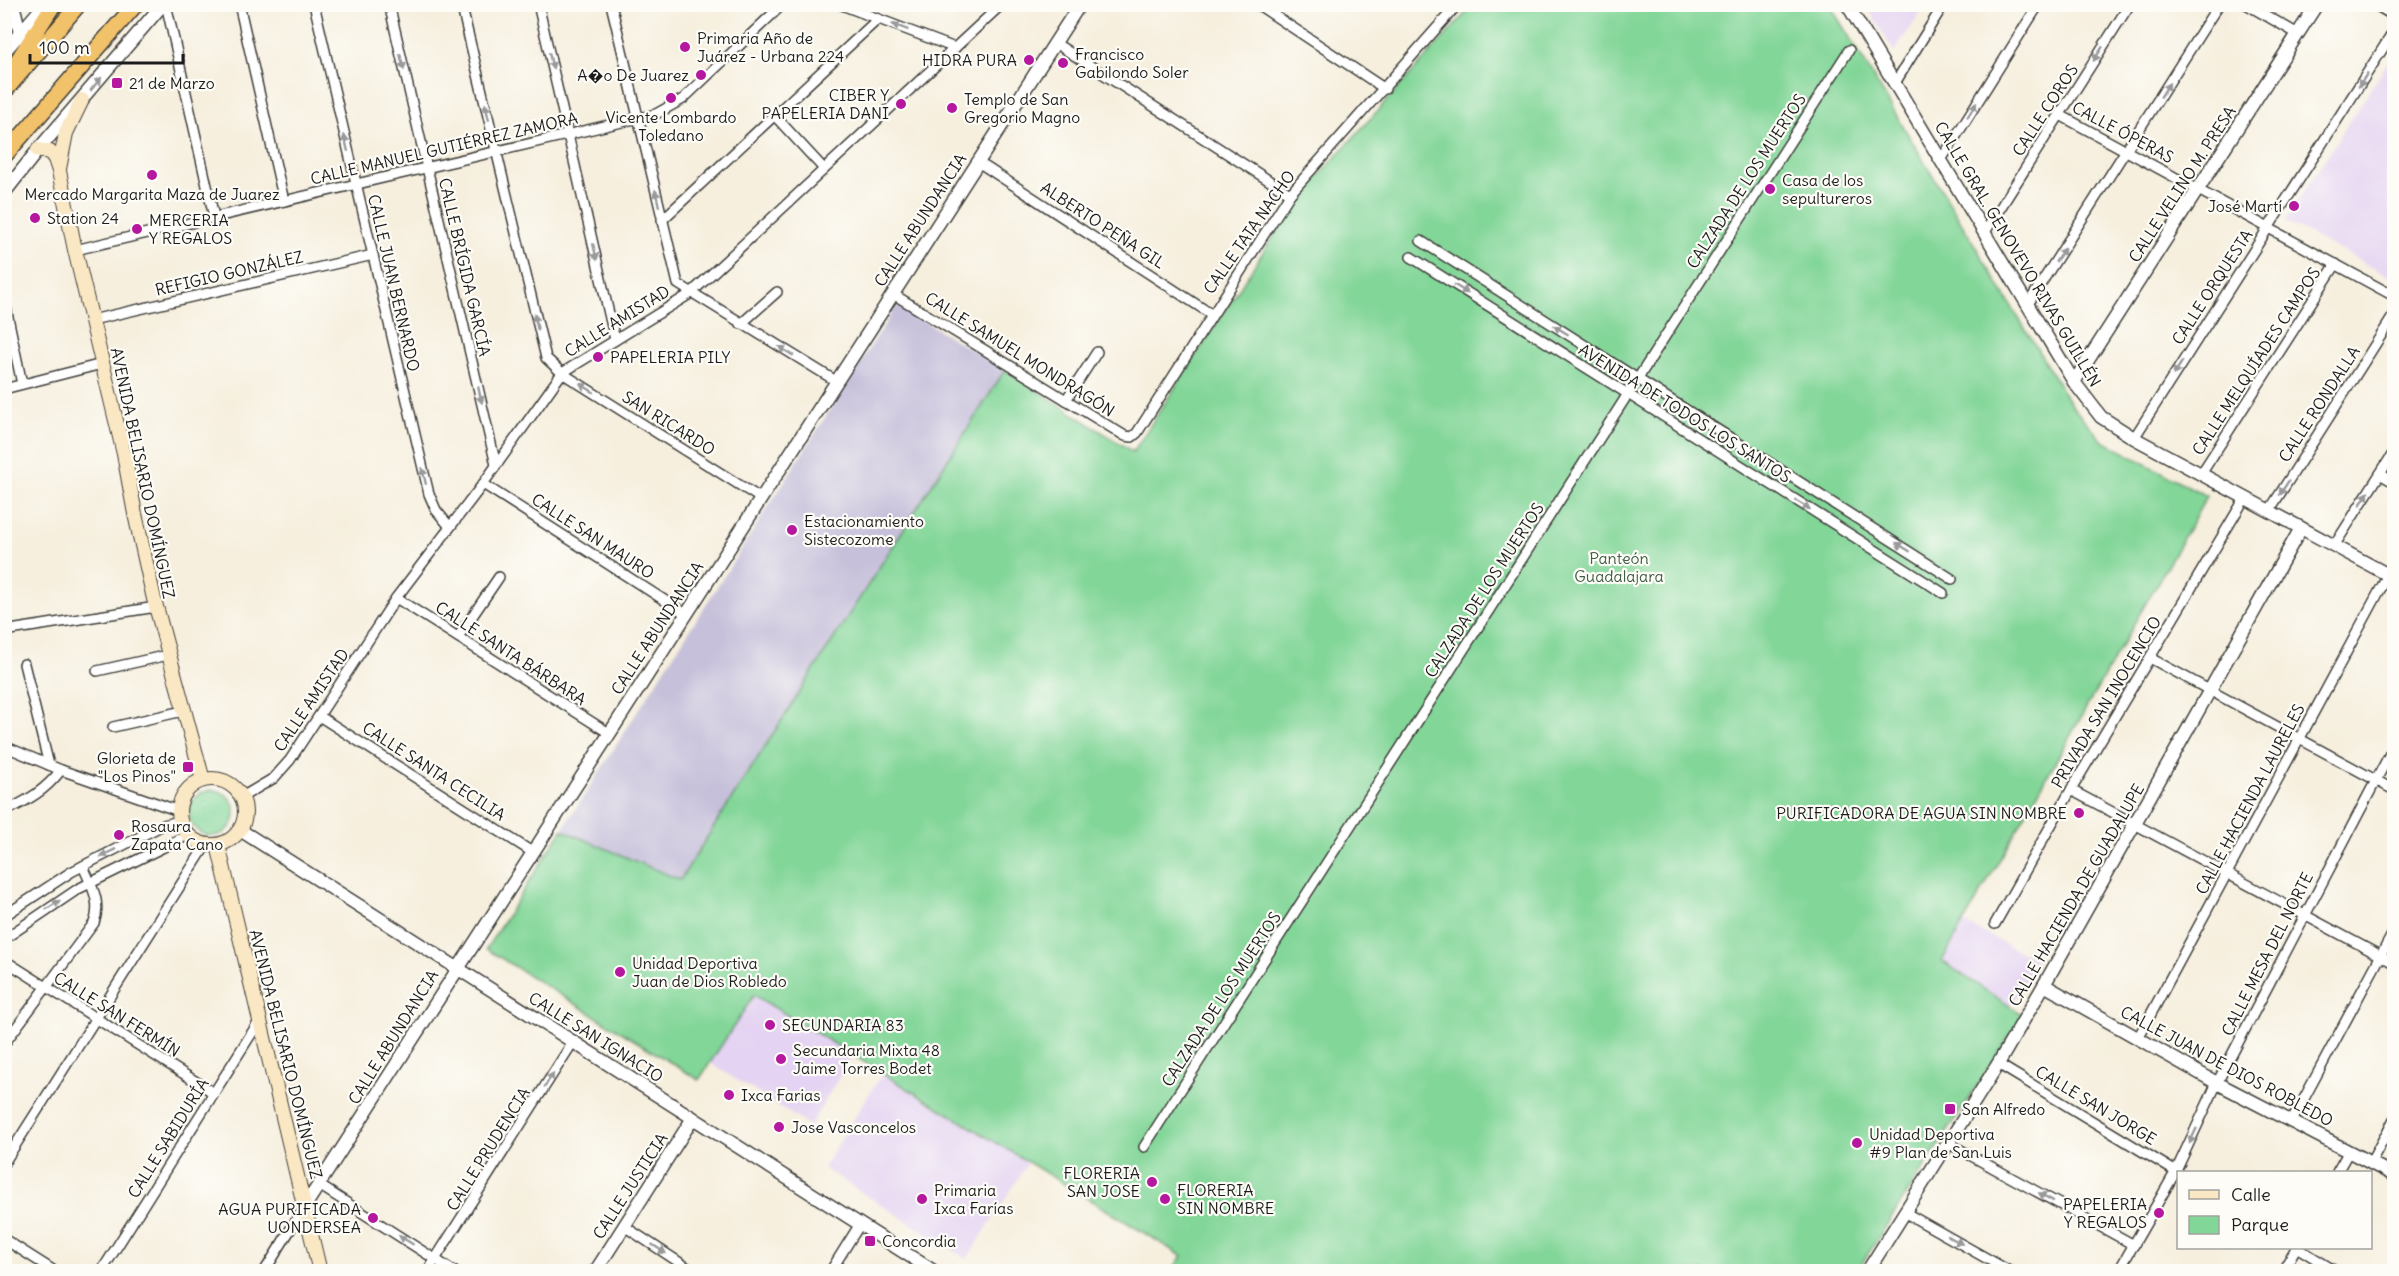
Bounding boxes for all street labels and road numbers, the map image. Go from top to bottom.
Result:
street label: CALLE COROS [2008,60,2082,160]
street label: CALZADA DE LOS MUERTOS [1682,90,1810,272]
street label: CALLE ÓPERAS [2069,97,2177,167]
street label: CALLE VELINO M. PRESA [2124,102,2240,266]
street label: CALLE MANUEL GUTIÉRREZ ZAMORA [308,107,580,189]
street label: CALLE GRAL. GENOVEVO RIVAS GUILLÉN [1931,118,2105,390]
street label: CALLE ABUNDANCIA [870,150,970,290]
street label: CALLE TATA NACHO [1199,166,1299,298]
street label: CALLE BRÍGIDA GARCÍA [435,176,495,358]
street label: ALBERTO PEÑA GIL [1037,177,1169,273]
street label: CALLE JUAN BERNARDO [364,192,424,374]
street label: CALLE ORQUESTA [2167,226,2257,348]
street label: REFIGIO GONZÁLEZ [153,246,305,300]
street label: CALLE MELQUÍADES CAMPOS [2188,263,2324,459]
street label: CALLE AMISTAD [561,281,673,361]
street label: CALLE SAMUEL MONDRAGÓN [922,287,1118,421]
street label: AVENIDA DE TODOS LOS SANTOS [1575,339,1795,487]
street label: CALLE RONDALLA [2274,342,2364,466]
street label: AVENIDA BELISARIO DOMÍNGUEZ [107,346,179,600]
street label: SAN RICARDO [619,387,719,459]
street label: CALLE SAN MAURO [528,489,658,583]
street label: CALZADA DE LOS MUERTOS [1420,499,1548,681]
street label: CALLE ABUNDANCIA [607,558,707,698]
street label: CALLE SANTA BÁRBARA [432,597,590,709]
street label: PRIVADA SAN INOCENCIO [2047,612,2165,792]
street label: CALLE AMISTAD [269,645,353,755]
street label: CALLE HACIENDA LAURELES [2191,700,2309,898]
street label: CALLE SANTA CECILIA [359,717,509,825]
street label: CALLE HACIENDA DE GUADALUPE [2004,780,2148,1010]
street label: CALLE MESA DEL NORTE [2217,869,2317,1039]
street label: CALZADA DE LOS MUERTOS [1157,908,1285,1090]
street label: AVENIDA BELISARIO DOMÍNGUEZ [245,927,327,1181]
street label: CALLE ABUNDANCIA [344,966,442,1108]
street label: CALLE SAN FERMÍN [50,967,184,1061]
street label: CALLE SAN IGNACIO [525,988,667,1086]
street label: CALLE JUAN DE DIOS ROBLEDO [2117,1001,2337,1131]
street label: CALLE SAN JORGE [2032,1061,2160,1149]
street label: CALLE SABIDURÍA [123,1074,213,1202]
street label: CALLE PRUDENCIA [442,1084,534,1214]
street label: CALLE JUSTICIA [588,1129,672,1243]

